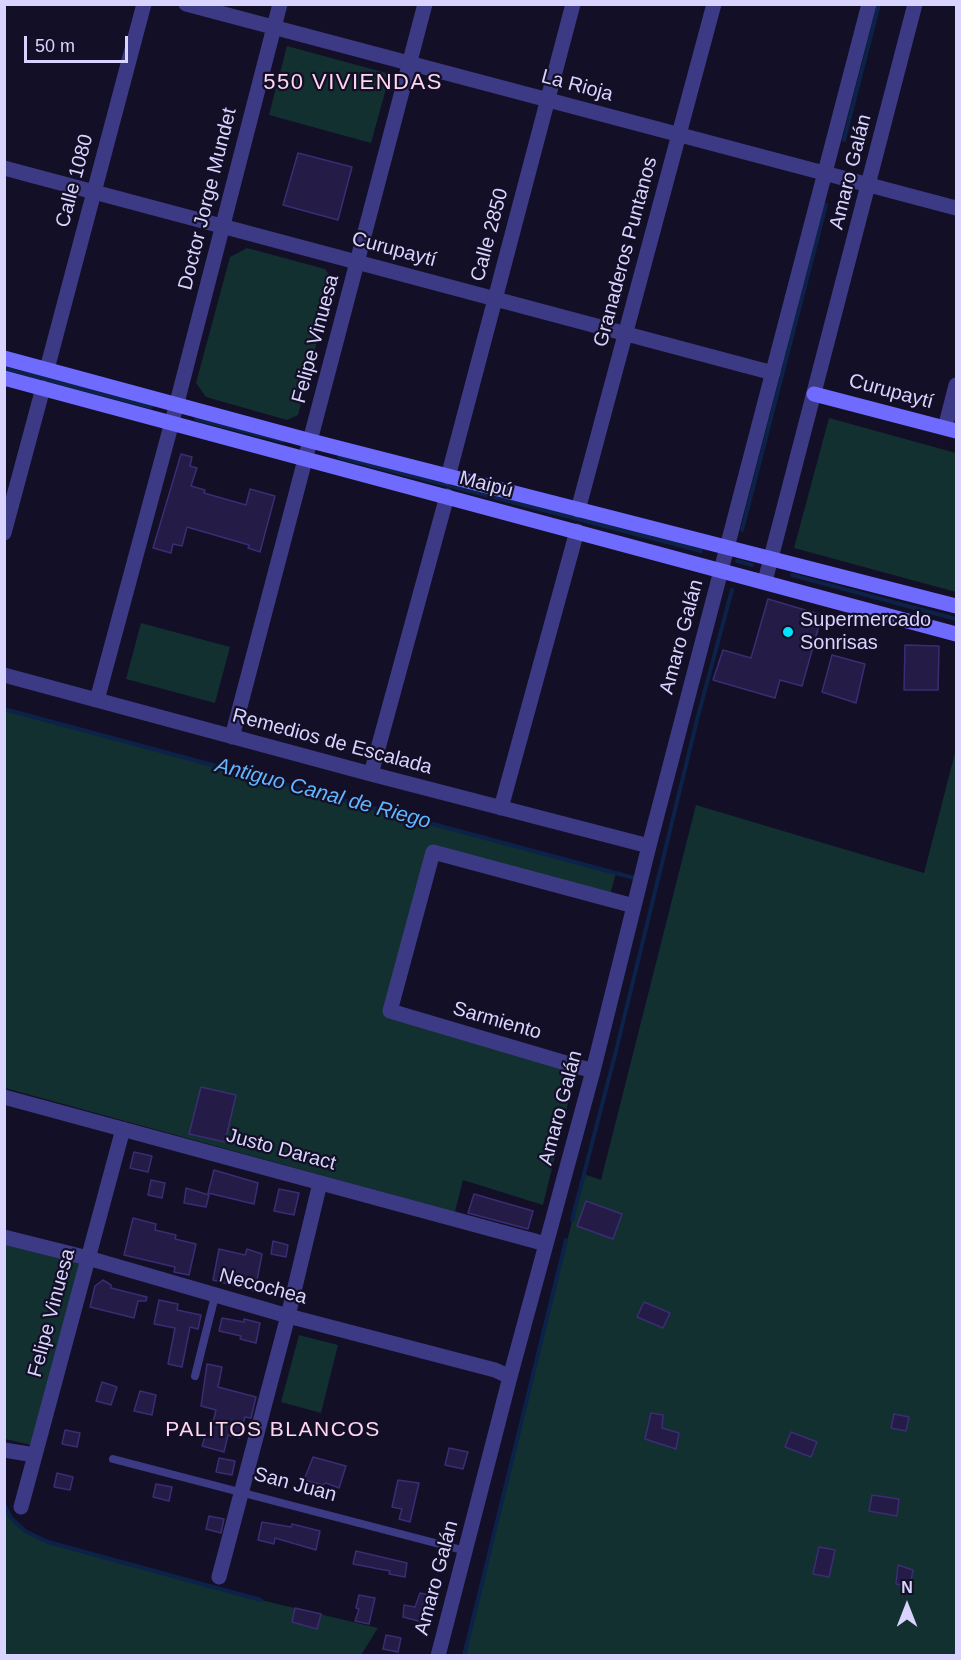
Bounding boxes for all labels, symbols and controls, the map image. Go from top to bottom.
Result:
scale bar [27,24,130,62]
text: 50 m [35,36,75,56]
street label: La Rioja [538,65,616,107]
district label: 550 VIVIENDAS [263,70,443,96]
street label: Doctor Jorge Mundet [174,105,242,293]
street label: Amaro Galán [825,112,877,232]
street label: Calle 1080 [51,132,99,230]
street label: Granaderos Puntanos [589,154,663,350]
street label: Calle 2850 [466,186,514,284]
street label: Curupaytí [349,227,439,273]
street label: Felipe Vinuesa [287,272,345,406]
street label: Curupaytí [846,369,936,415]
street label: Maipú [457,466,515,504]
street label: Amaro Galán [655,577,709,697]
place label: Supermercado Sonrisas [800,608,931,655]
marker: Supermercado Sonrisas [781,625,795,639]
street label: Remedios de Escalada [230,704,434,780]
water label: Antiguo Canal de Riego [213,753,433,835]
street label: Sarmiento [450,997,544,1045]
street label: Amaro Galán [534,1048,588,1168]
street label: Justo Daract [224,1124,338,1176]
street label: Felipe Vinuesa [23,1246,81,1380]
street label: Necochea [216,1264,310,1310]
district label: PALITOS BLANCOS [165,1417,381,1443]
street label: San Juan [251,1462,339,1508]
street label: Amaro Galán [410,1518,464,1638]
north arrow [877,1576,937,1636]
text: N [901,1579,913,1596]

